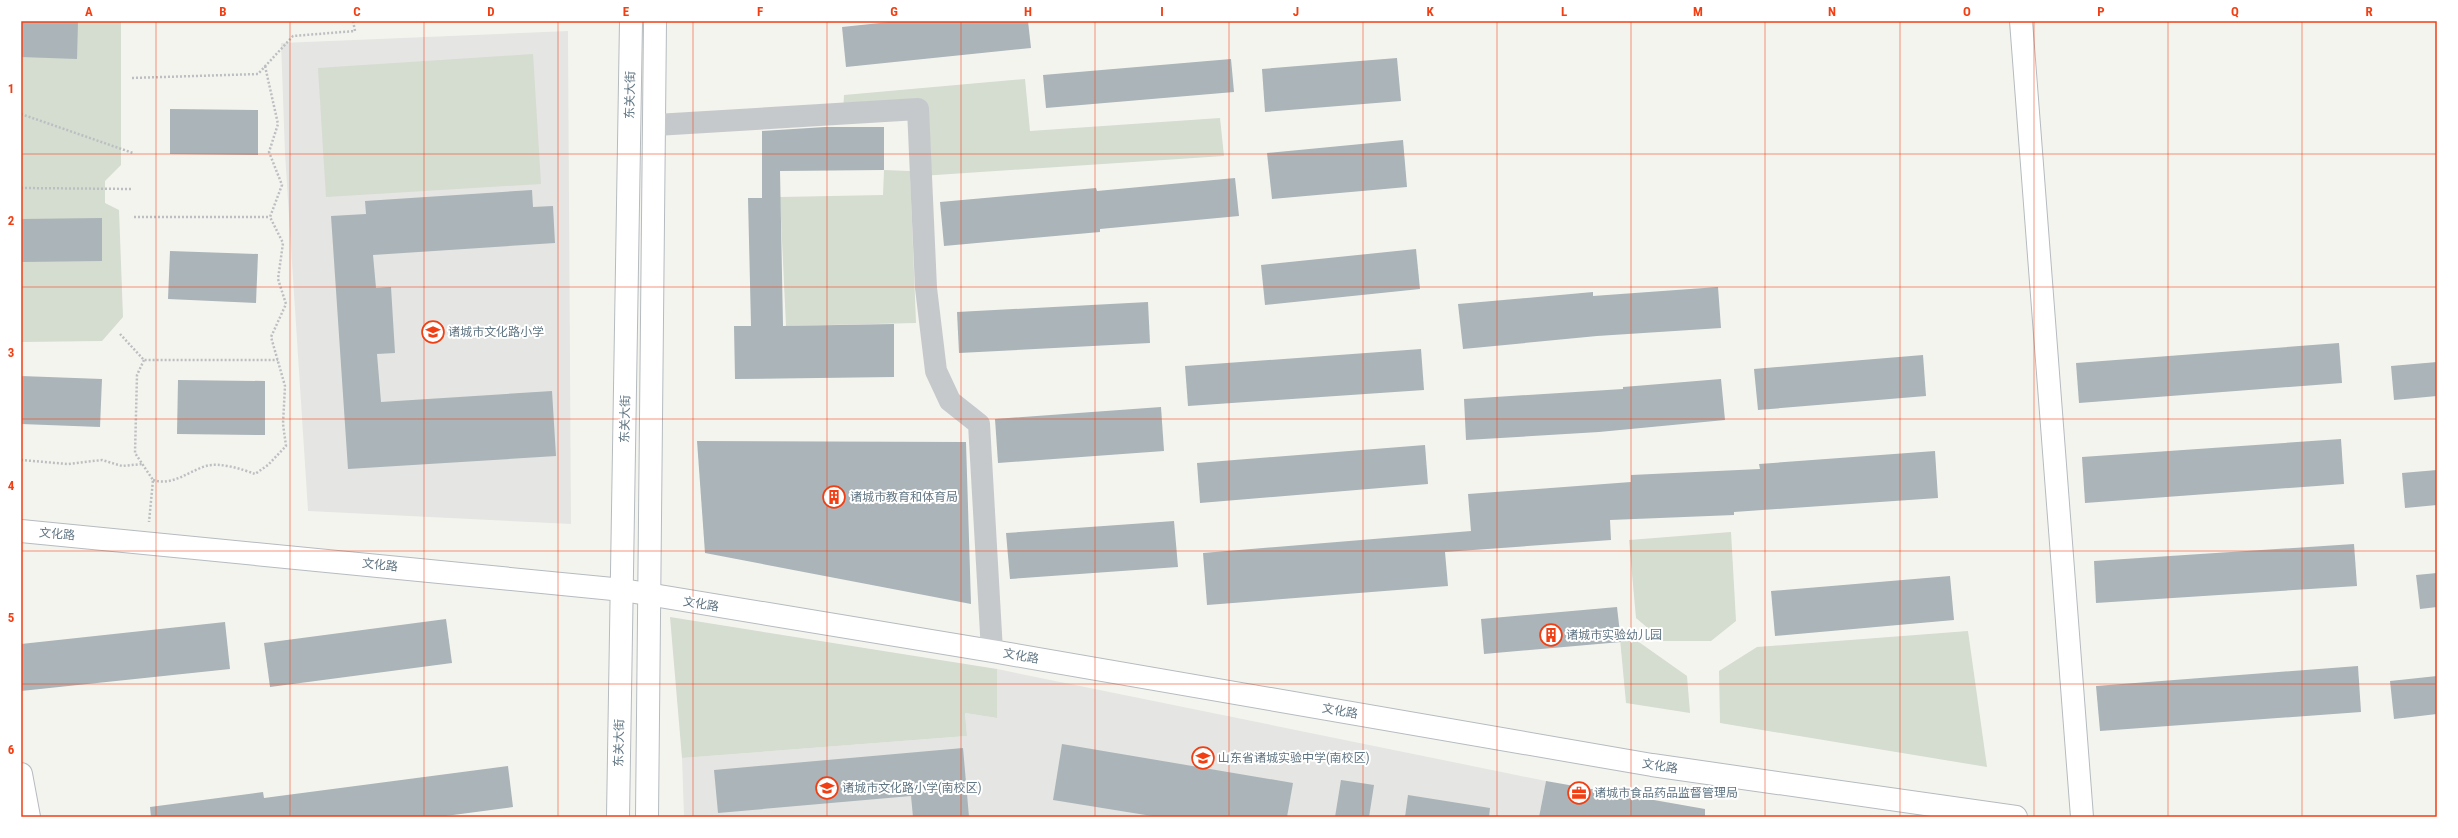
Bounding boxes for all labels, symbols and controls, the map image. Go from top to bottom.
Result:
text: A [85,4,93,19]
text: B [219,4,227,19]
text: C [353,4,361,19]
text: D [487,4,495,19]
text: E [623,4,630,19]
text: F [757,4,763,19]
text: G [890,4,898,19]
text: H [1024,4,1032,19]
text: I [1160,4,1164,19]
text: J [1293,4,1299,19]
text: K [1426,4,1434,19]
text: L [1561,4,1567,19]
text: M [1693,4,1703,19]
text: N [1828,4,1836,19]
text: O [1963,4,1971,19]
text: P [2097,4,2105,19]
text: Q [2231,4,2239,19]
text: R [2365,4,2373,19]
street label: 东关大街 [623,71,637,119]
text: 1 [8,81,14,96]
text: 2 [8,213,15,228]
school or university icon: 诸城市文化路小学 [420,319,446,345]
place label: 诸城市文化路小学 [448,325,544,339]
text: 3 [8,345,14,360]
street label: 东关大街 [618,395,632,443]
text: 4 [8,478,15,493]
building icon: 诸城市教育和体育局 [821,484,847,510]
place label: 诸城市教育和体育局 [850,490,958,504]
street label: 文化路 [38,525,76,543]
street label: 文化路 [361,556,399,574]
street label: 文化路 [682,594,720,614]
text: 5 [8,610,15,625]
building icon: 诸城市实验幼儿园 [1538,622,1564,648]
place label: 诸城市实验幼儿园 [1566,628,1662,642]
street label: 文化路 [1002,646,1040,666]
street label: 文化路 [1321,701,1359,721]
street label: 东关大街 [612,719,626,767]
text: 6 [8,742,15,757]
school or university icon: 山东省诸城实验中学(南校区) [1190,745,1216,771]
place label: 山东省诸城实验中学(南校区) [1218,751,1370,765]
street label: 文化路 [1641,756,1679,776]
school or university icon: 诸城市文化路小学(南校区) [814,775,840,801]
office icon: 诸城市食品药品监督管理局 [1566,780,1592,806]
place label: 诸城市文化路小学(南校区) [842,781,982,795]
place label: 诸城市食品药品监督管理局 [1594,786,1738,800]

